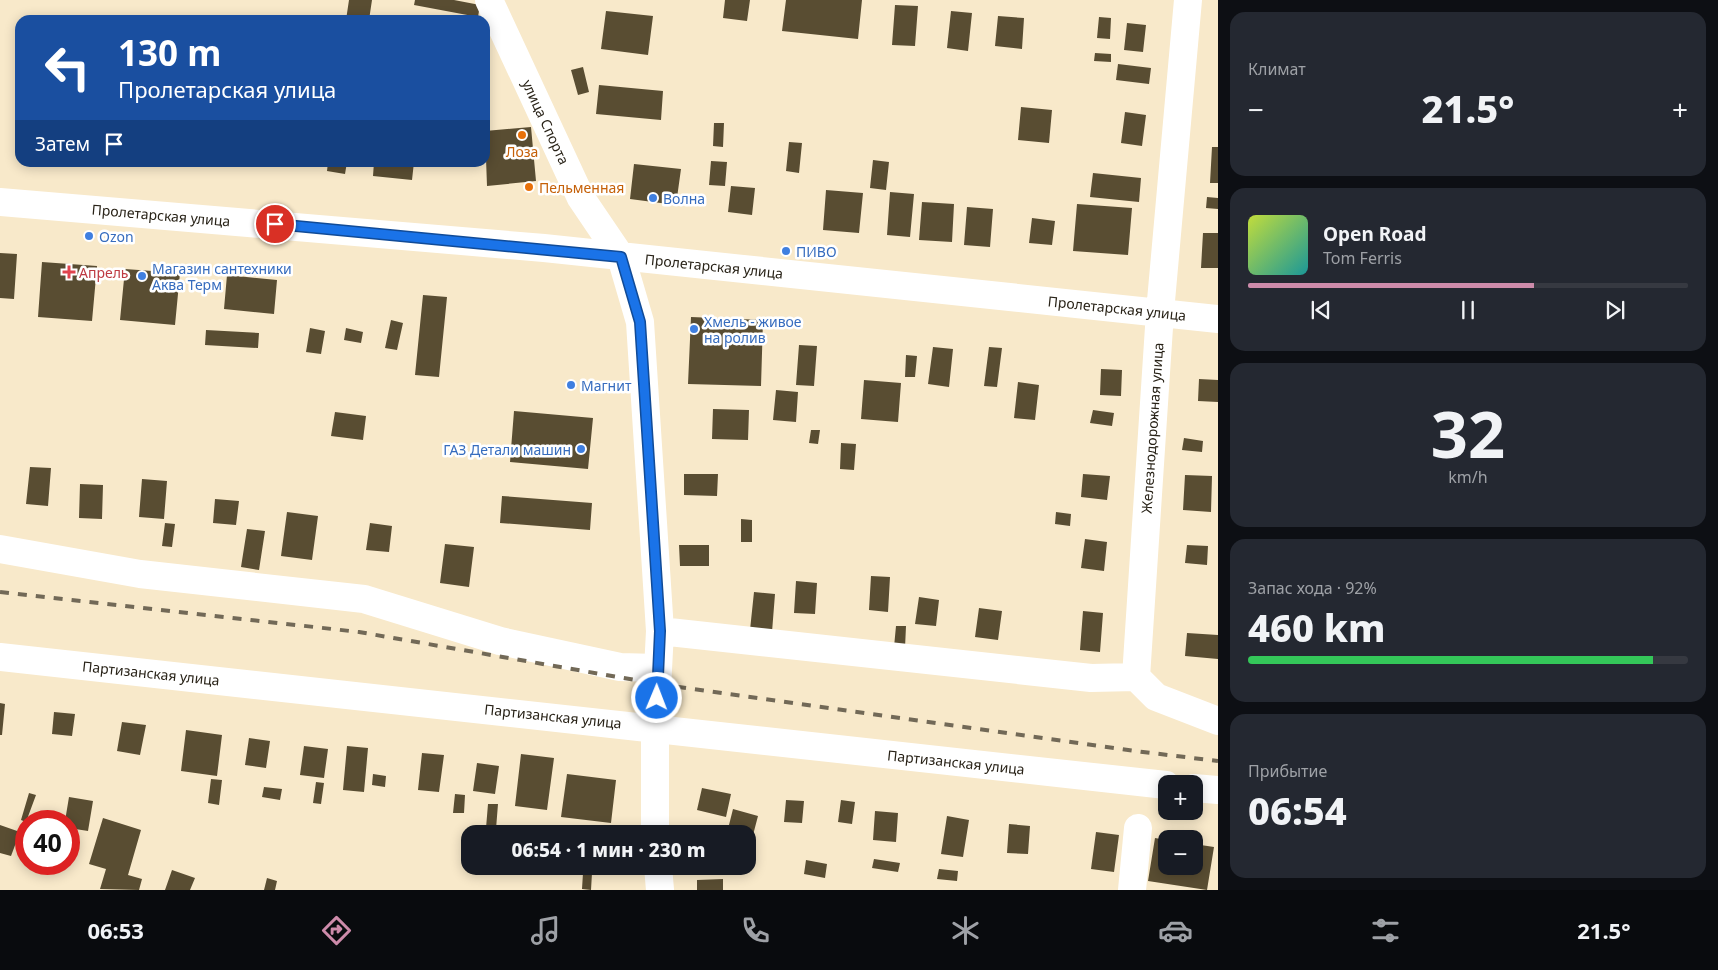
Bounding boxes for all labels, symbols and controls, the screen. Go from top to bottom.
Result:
text: 130 m [118,29,221,76]
icon: left [35,35,100,100]
text: Климат [1248,58,1306,80]
text: Пролетарская улица [118,74,336,104]
street label: улица Спорта [518,76,574,168]
text: 21.5° [1422,82,1514,134]
text: − [1248,90,1264,128]
text: + [1672,90,1688,128]
marker: Лоза [516,129,528,141]
icon: arrive [100,130,128,158]
text: Затем [35,131,90,157]
place label: Лоза [506,142,538,161]
place label: Пельменная [539,178,624,197]
marker: Пельменная [523,181,535,193]
place label: Волна [663,189,705,208]
marker: Волна [647,192,659,204]
street label: Пролетарская улица [91,199,231,231]
pin [254,203,296,245]
icon: arrive [261,210,289,238]
text: Open Road [1323,221,1426,247]
place label: Ozon [99,227,134,246]
marker: Ozon [83,230,95,242]
place label: ПИВО [796,242,837,261]
marker: ПИВО [780,245,792,257]
text: Tom Ferris [1323,247,1402,269]
street label: Пролетарская улица [644,249,784,283]
place label: Магазин сантехники Аква Терм [152,259,292,294]
place label: Апрель [79,263,129,282]
marker: Апрель [63,266,75,278]
marker: Магазин сантехники Аква Терм [136,270,148,282]
street label: Пролетарская улица [1047,291,1187,325]
icon: previous [1307,296,1335,324]
icon: pause [1454,296,1482,324]
icon: next [1601,296,1629,324]
place label: Хмель - живое на ролив [704,312,802,347]
marker: Хмель - живое на ролив [688,323,700,335]
street label: Железнодорожная улица [1137,342,1167,514]
place label: Магнит [581,376,632,395]
marker: Магнит [565,379,577,391]
text: 32 [1431,389,1505,477]
place label: ГАЗ Детали машин [443,440,571,459]
marker: ГАЗ Детали машин [575,443,587,455]
text: km/h [1448,466,1488,488]
text: Запас хода · 92% [1248,577,1377,599]
text: 460 km [1248,601,1386,653]
street label: Партизанская улица [81,656,221,690]
position arrow [630,671,682,723]
street label: Партизанская улица [483,699,623,733]
street label: Партизанская улица [886,745,1026,779]
text: Прибытие [1248,760,1327,782]
map controls [1158,775,1203,875]
button: + [1158,775,1203,820]
text: 06:54 [1248,784,1347,836]
speed limit sign: 40 [15,810,80,875]
button: − [1158,830,1203,875]
text: 06:54 · 1 мин · 230 m [512,837,705,863]
icon: directions [319,913,354,948]
icon: music [528,913,563,948]
icon: phone [738,913,773,948]
icon: climate [948,913,983,948]
icon: car [1158,913,1193,948]
icon: filters [1368,913,1403,948]
text: 06:53 [87,915,144,945]
text: 21.5° [1577,915,1631,945]

